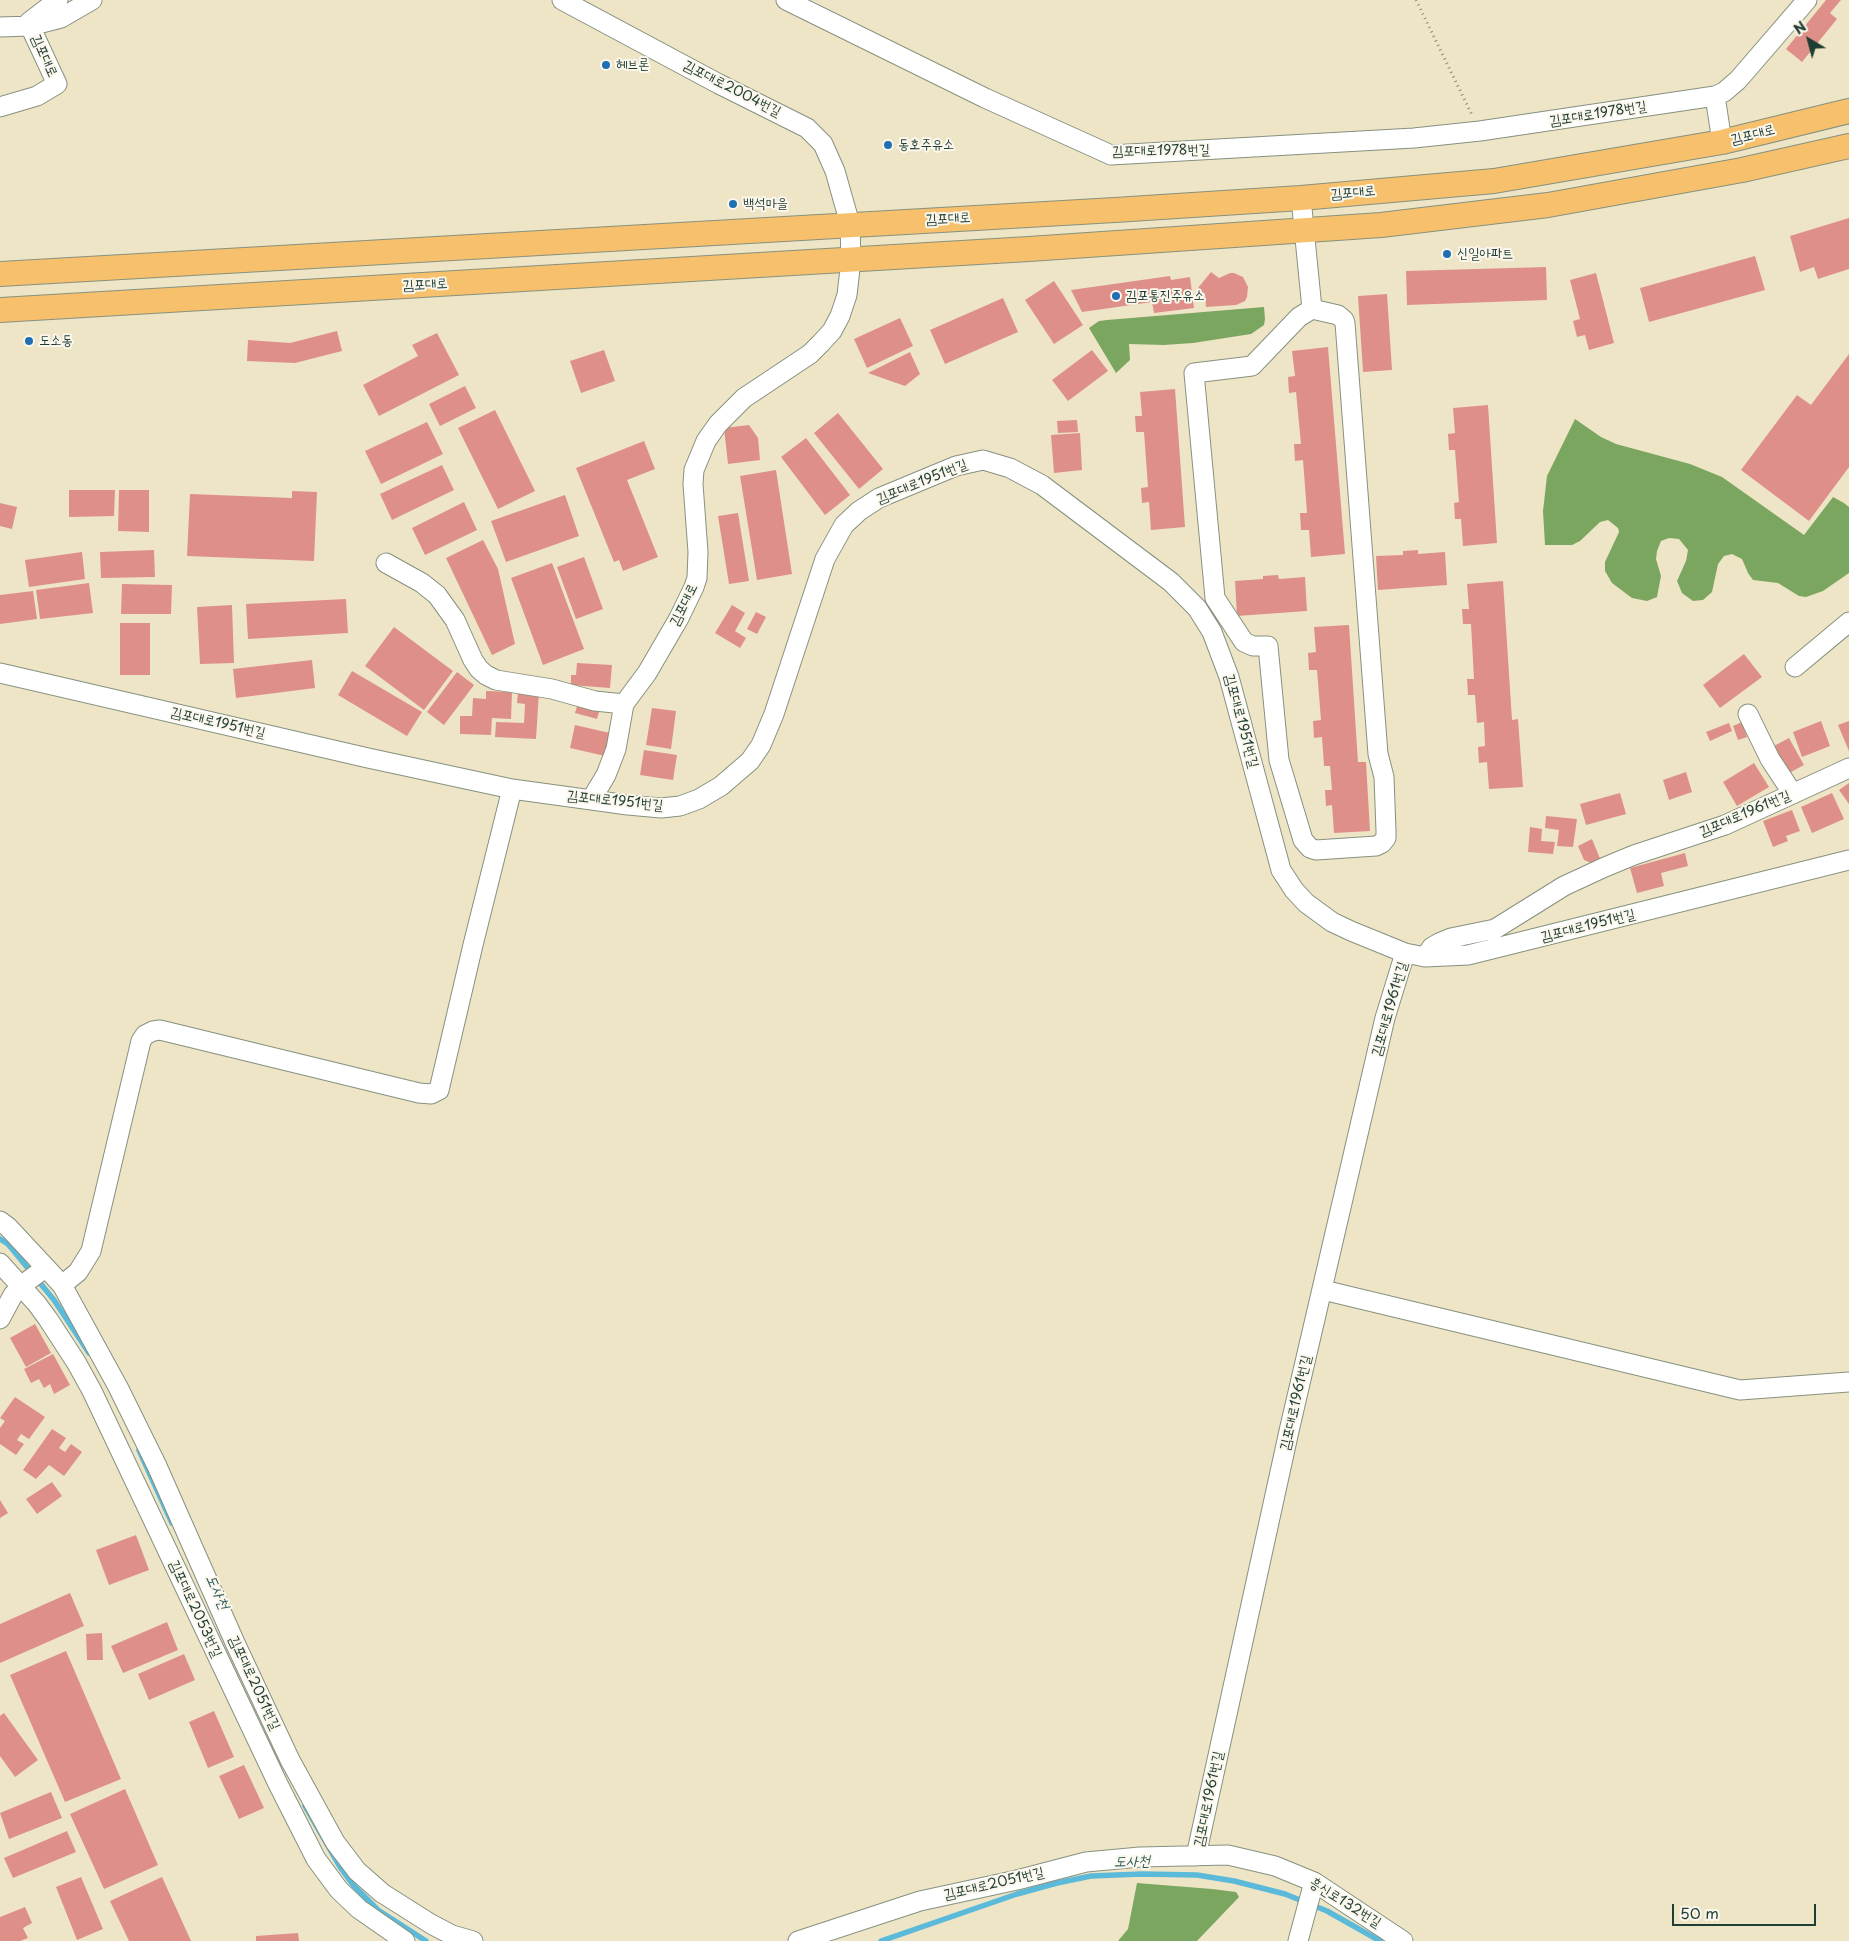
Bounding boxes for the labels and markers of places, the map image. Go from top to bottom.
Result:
place label: 헤브론 [616,57,650,73]
marker: 헤브론 [600,59,612,71]
place label: 동호주유소 [898,137,954,153]
marker: 동호주유소 [882,139,894,151]
place label: 백석마을 [743,196,788,212]
marker: 백석마을 [727,198,739,210]
place label: 신일아파트 [1457,246,1513,262]
marker: 신일아파트 [1441,248,1453,260]
place label: 김포통진주유소 [1126,288,1205,304]
marker: 김포통진주유소 [1110,290,1122,302]
place label: 도소동 [39,333,73,349]
marker: 도소동 [23,335,35,347]

